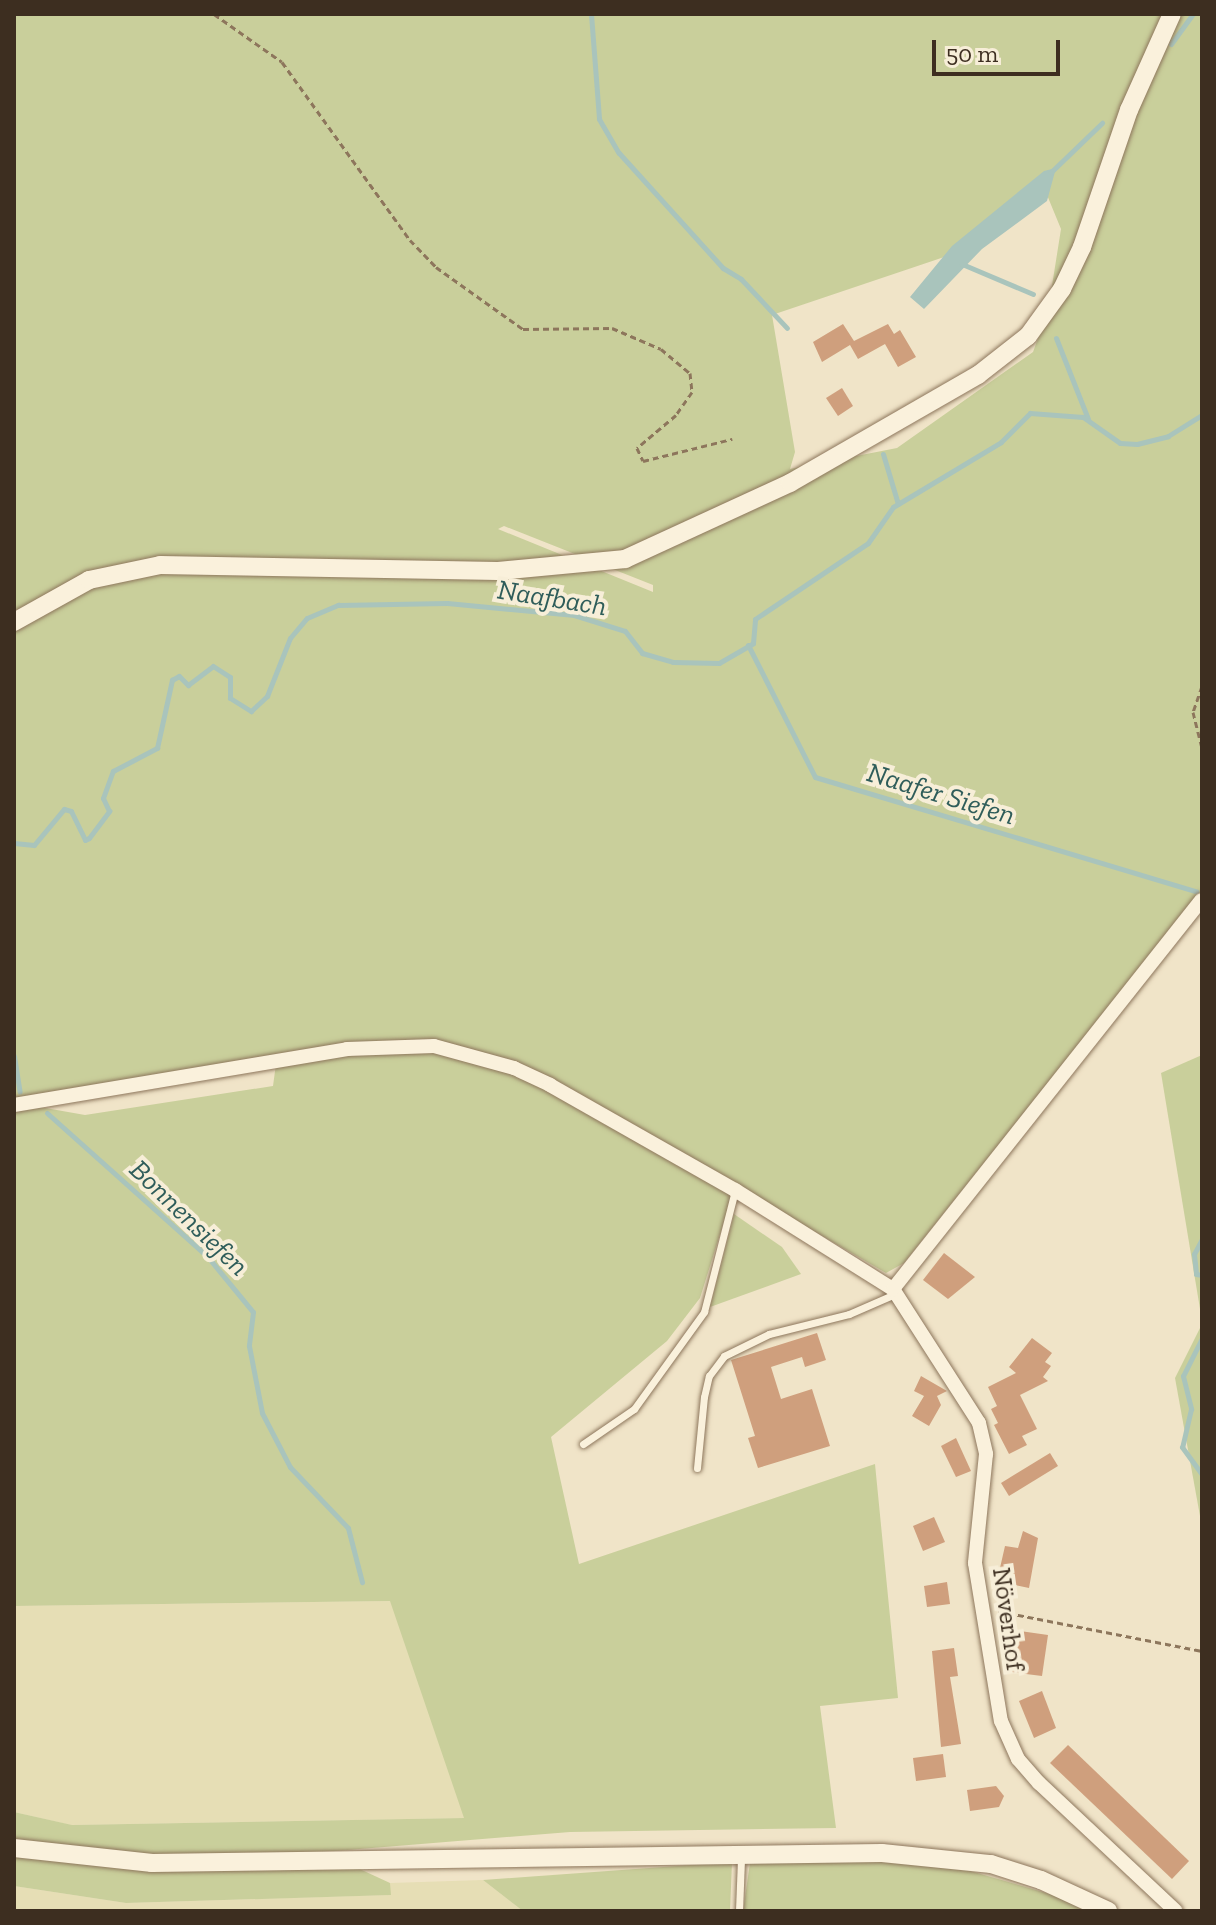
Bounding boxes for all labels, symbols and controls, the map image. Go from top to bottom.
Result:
scale bar [936,24,1064,74]
text: 50 m [946,39,998,68]
water label: Naafbach [495,573,609,623]
water label: Naafer Siefen [863,756,1019,832]
water label: Bonnensiefen [123,1153,255,1283]
street label: Növerhof [985,1566,1031,1672]

